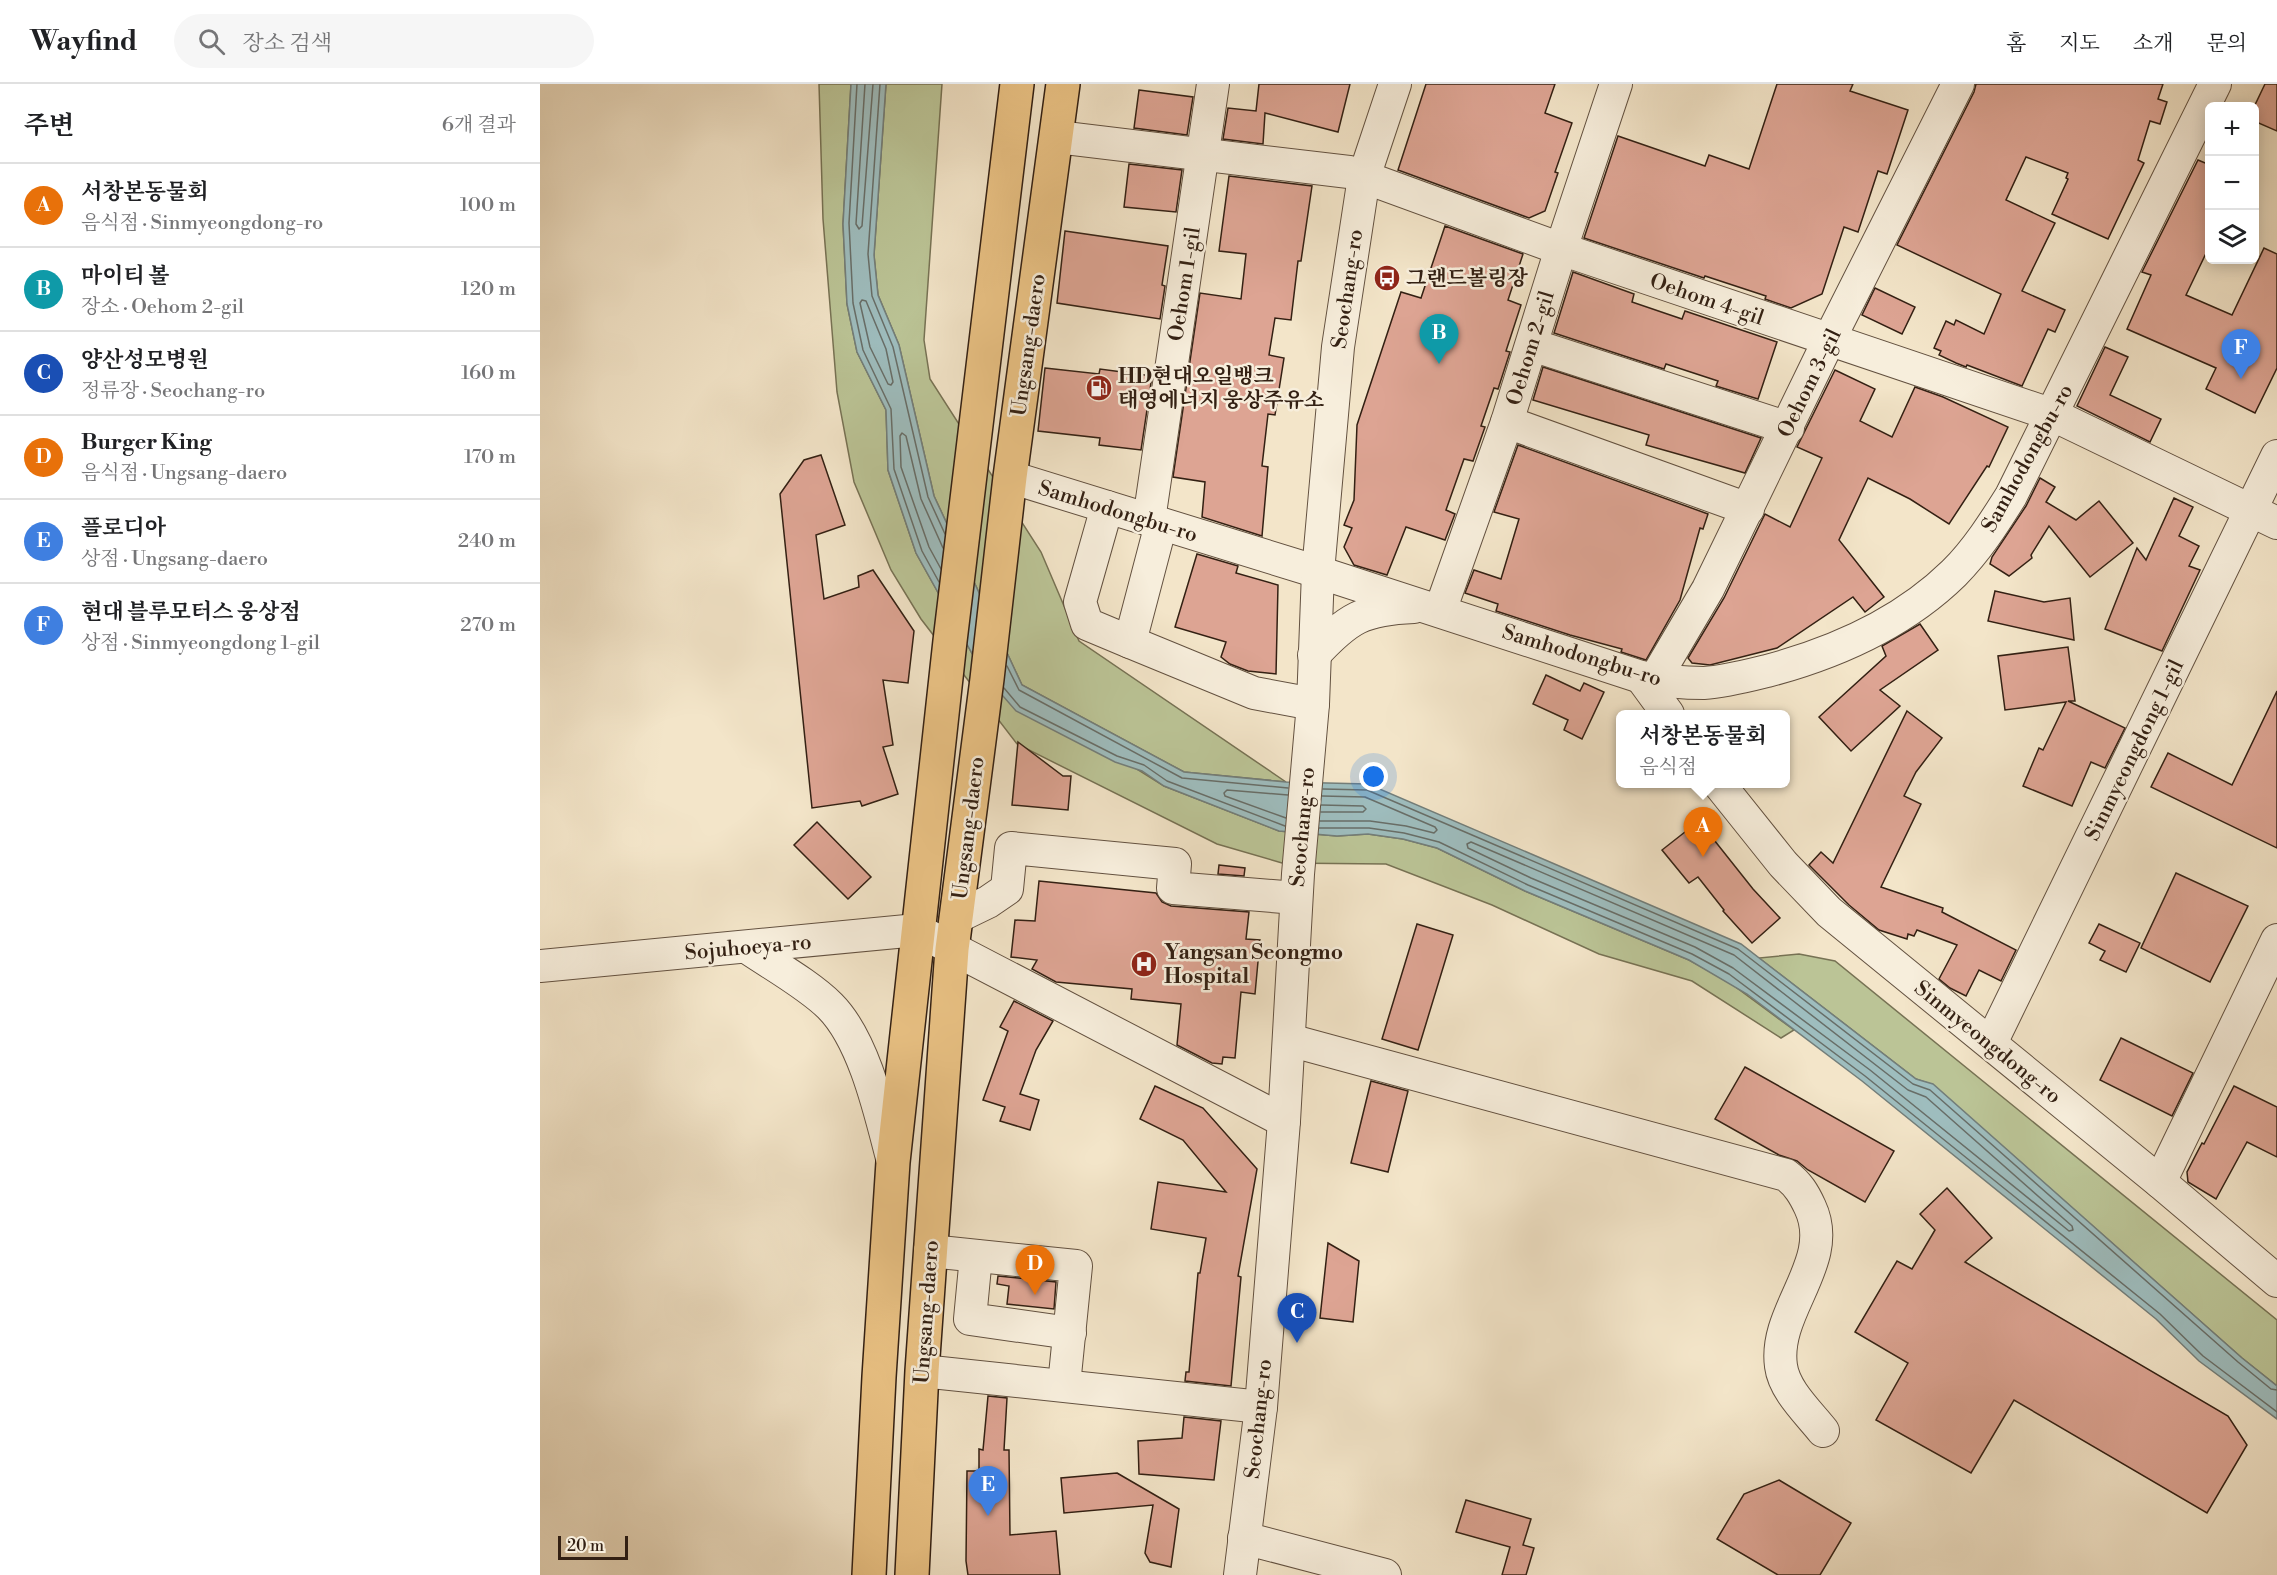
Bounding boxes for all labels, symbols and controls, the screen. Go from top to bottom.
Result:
search box [174,14,594,68]
text: Wayfind [30,24,138,59]
icon: search [195,25,228,58]
text: 장소 검색 [243,30,332,57]
text: 홈 [2006,31,2026,57]
text: 지도 [2059,31,2100,57]
text: 소개 [2133,31,2173,57]
text: 문의 [2206,31,2247,57]
map controls [2205,102,2259,264]
button: + [2205,102,2259,156]
text: 주변 [24,110,74,142]
text: 6개 결과 [442,113,516,138]
button: − [2205,156,2259,210]
text: 서창본동물회 [81,179,209,206]
text: A [36,193,51,218]
text: 100 m [460,193,516,218]
button: layers [2205,210,2259,264]
text: 음식점 · Sinmyeongdong-ro [81,211,323,236]
street label: Oehom 1-gil [1163,225,1207,343]
street label: Seochang-ro [1327,228,1369,351]
text: 마이티 볼 [81,263,170,290]
bus stop icon: 그랜드볼링장 [1372,263,1402,293]
place label: 그랜드볼링장 [1406,266,1528,292]
street label: Oehom 4-gil [1646,268,1767,332]
street label: Ungsang-daero [1006,272,1052,418]
text: B [36,277,51,302]
text: 120 m [461,277,516,302]
street label: Oehom 2-gil [1501,288,1561,409]
text: 장소 · Oehom 2-gil [81,295,244,320]
pin: B [1420,314,1458,364]
street label: Oehom 3-gil [1772,325,1847,442]
pin: F [2222,330,2260,379]
text: 양산성모병원 [81,347,209,374]
text: C [36,361,51,386]
text: 160 m [461,361,516,386]
place label: HD현대오일뱅크 태영에너지 웅상주유소 [1118,364,1324,414]
fuel station icon: HD현대오일뱅크 태영에너지 웅상주유소 [1084,373,1114,403]
text: 정류장 · Seochang-ro [81,379,265,404]
street label: Samhodongbu-ro [1976,380,2079,537]
text: Burger King [81,429,212,456]
text: D [36,445,51,470]
text: 170 m [464,445,516,470]
text: 음식점 · Ungsang-daero [81,461,287,486]
street label: Samhodongbu-ro [1035,475,1201,549]
text: 플로디아 [81,515,166,542]
text: E [37,529,50,554]
text: 240 m [458,529,516,554]
text: 상점 · Ungsang-daero [81,547,268,572]
text: 현대 블루모터스 웅상점 [81,599,301,626]
text: F [36,613,51,638]
text: 270 m [460,613,516,638]
street label: Samhodongbu-ro [1499,619,1665,693]
text: 상점 · Sinmyeongdong 1-gil [81,631,320,656]
street label: Sinmyeongdong 1-gil [2080,656,2190,845]
popup [1616,710,1790,788]
text: 서창본동물회 [1639,723,1767,750]
street label: Ungsang-daero [947,755,991,901]
text: 음식점 [1639,755,1697,780]
your location [1359,762,1388,791]
street label: Seochang-ro [1285,766,1321,888]
pin: A [1684,808,1722,857]
street label: Sojuhoeya-ro [684,929,813,966]
place label: Yangsan Seongmo Hospital [1164,940,1343,990]
hospital icon: Yangsan Seongmo Hospital [1129,949,1159,979]
street label: Sinmyeongdong-ro [1909,976,2066,1110]
street label: Ungsang-daero [909,1240,945,1385]
pin: D [1016,1246,1054,1295]
pin: C [1278,1294,1317,1343]
street label: Seochang-ro [1240,1358,1278,1480]
pin: E [968,1466,1008,1516]
scale bar [558,1533,628,1560]
text: 20 m [567,1536,604,1556]

